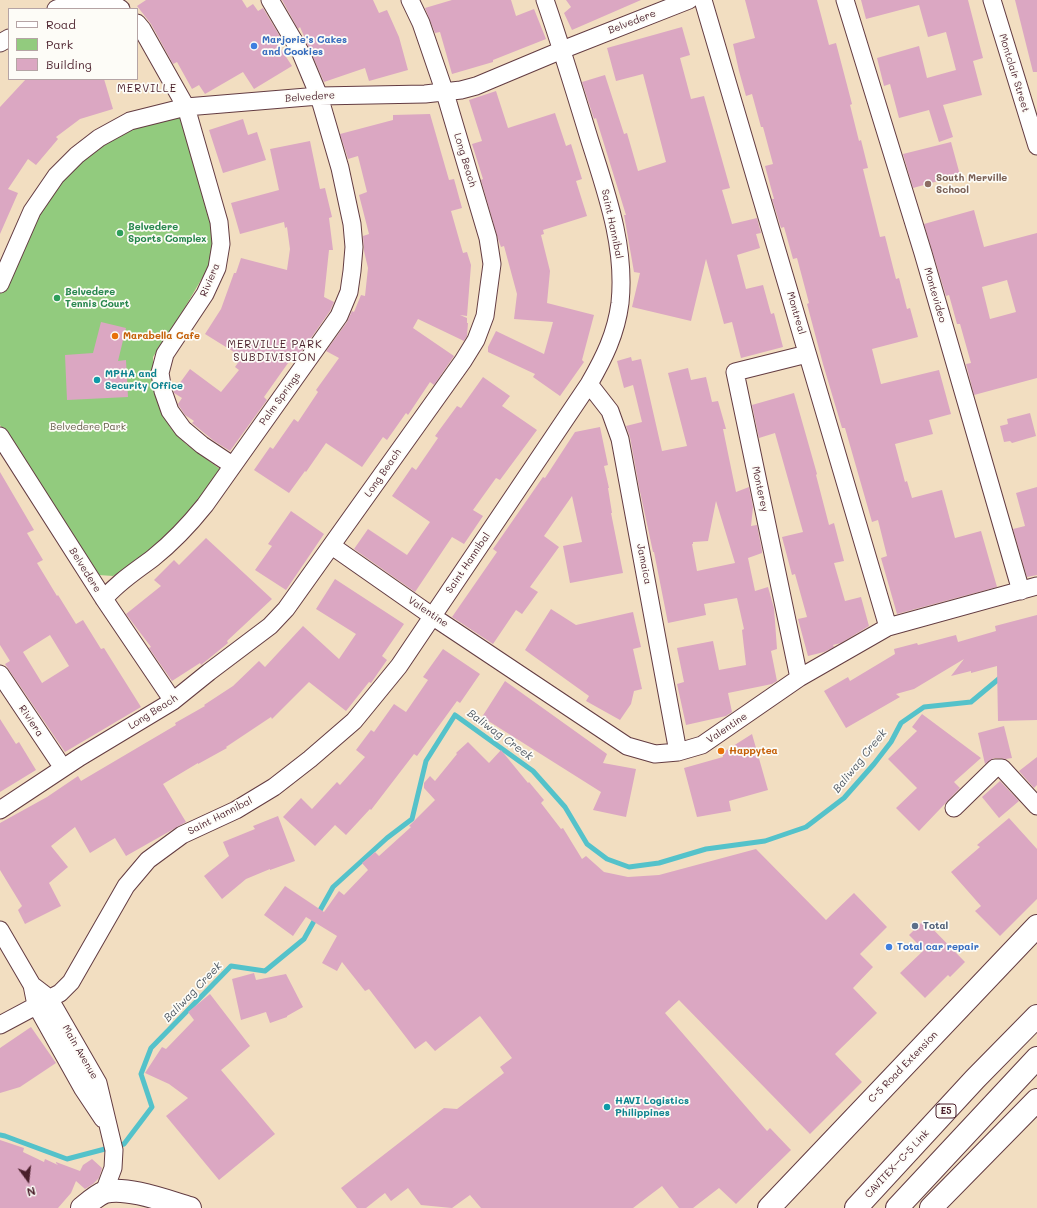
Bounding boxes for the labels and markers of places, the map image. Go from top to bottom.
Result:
place label: Marjorie's Cakes and Cookies [262,34,347,58]
marker: Marjorie's Cakes and Cookies [249,41,259,51]
place label: South Merville School [936,172,1007,196]
marker: South Merville School [923,179,933,189]
place label: Belvedere Sports Complex [128,221,207,244]
marker: Belvedere Sports Complex [115,228,125,238]
place label: Belvedere Tennis Court [65,286,129,310]
marker: Belvedere Tennis Court [52,293,62,303]
place label: Marabella Cafe [123,330,200,342]
marker: Marabella Cafe [110,331,120,341]
place label: MPHA and Security Office [105,368,183,392]
marker: MPHA and Security Office [92,375,102,385]
place label: Happytea [729,745,778,757]
marker: Happytea [716,746,726,756]
place label: Total [923,920,948,932]
marker: Total [910,921,920,931]
place label: Total car repair [897,941,979,953]
marker: Total car repair [884,942,894,952]
place label: HAVI Logistics Philippines [615,1095,689,1118]
marker: HAVI Logistics Philippines [602,1102,612,1112]

